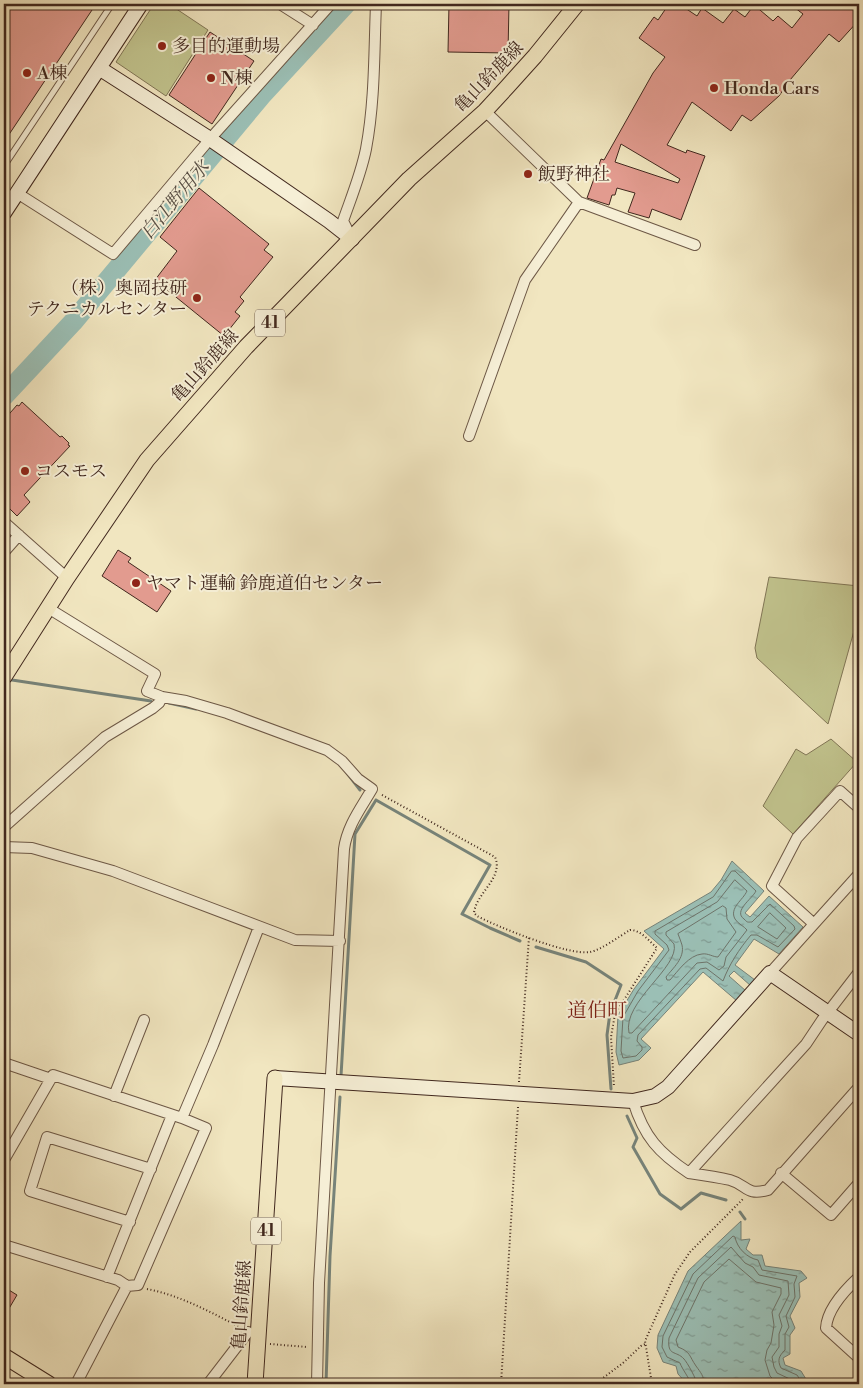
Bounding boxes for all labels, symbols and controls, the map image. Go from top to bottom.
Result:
place label: 多目的運動場 [172,35,280,58]
street label: 亀山鈴鹿線 [449,37,529,117]
marker: 多目的運動場 [156,40,168,52]
place label: A棟 [36,62,67,85]
marker: A棟 [21,67,33,79]
place label: N棟 [221,67,252,90]
marker: N棟 [205,72,217,84]
place label: Honda Cars [724,77,820,100]
marker: Honda Cars [708,82,720,94]
water label: 白江野用水 [135,154,216,244]
place label: 飯野神社 [538,163,610,186]
marker: 飯野神社 [522,168,534,180]
place label: （株）奥岡技研 テクニカルセンター [27,277,187,321]
marker: （株）奥岡技研 テクニカルセンター [191,292,203,304]
road number: 41 [255,309,285,336]
street label: 亀山鈴鹿線 [166,325,244,407]
place label: コスモス [35,460,107,483]
marker: コスモス [19,465,31,477]
place label: ヤマト運輸 鈴鹿道伯センター [146,572,383,595]
marker: ヤマト運輸 鈴鹿道伯センター [130,577,142,589]
district label: 道伯町 [567,999,627,1024]
road number: 41 [251,1218,281,1244]
street label: 亀山鈴鹿線 [227,1259,257,1351]

